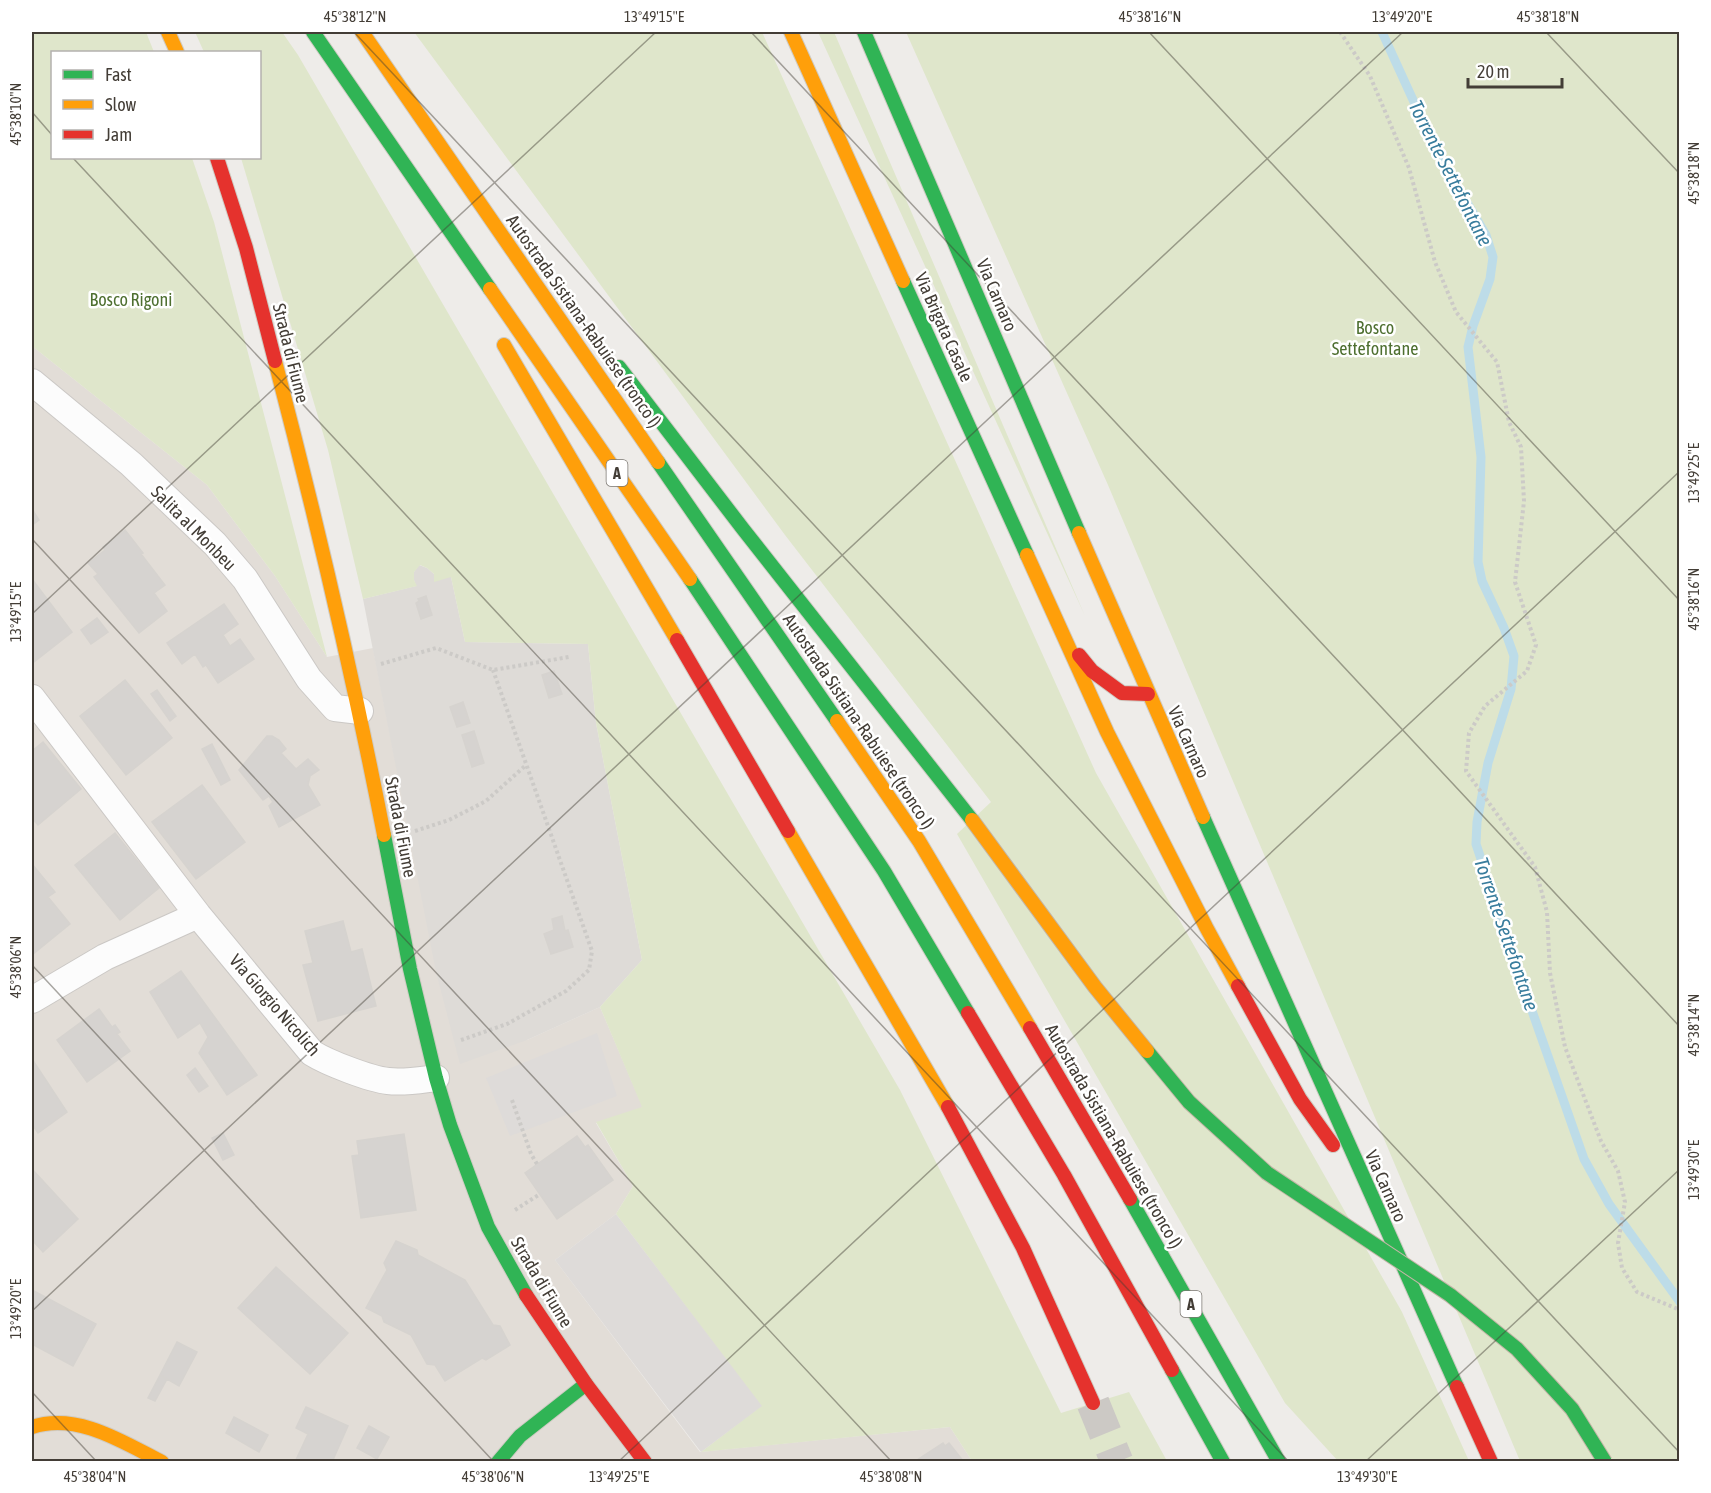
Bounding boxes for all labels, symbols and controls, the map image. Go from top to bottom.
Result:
text: 45°38'12"N [324,8,386,25]
text: 13°49'15"E [624,8,685,25]
text: 45°38'16"N [1119,8,1181,25]
text: 13°49'20"E [1372,8,1433,25]
text: 45°38'18"N [1517,8,1579,25]
legend [51,51,261,159]
scale bar [1468,51,1562,89]
text: 20 m [1477,61,1509,82]
text: Fast [105,64,132,85]
text: 45°38'10"N [7,83,24,145]
text: Slow [105,94,136,115]
water label: Torrente Settefontane [1404,96,1498,250]
text: Jam [105,124,132,145]
text: 45°38'18"N [1685,142,1702,204]
street label: Autostrada Sistiana-Rabuiese (tronco I) [502,211,666,431]
street label: Via Carnaro [972,256,1022,334]
street label: Via Brigata Casale [911,269,977,385]
park label: Bosco Rigoni [90,289,172,310]
street label: Strada di Fiume [268,301,314,405]
park label: Bosco Settefontane [1332,317,1418,359]
text: 13°49'25"E [1685,442,1702,503]
road number: A [606,460,628,486]
street label: Salita al Monbeu [147,481,241,575]
text: 45°38'16"N [1685,568,1702,630]
text: 13°49'15"E [7,581,24,642]
street label: Autostrada Sistiana-Rabuiese (tronco I) [779,609,939,833]
street label: Via Carnaro [1164,703,1214,781]
street label: Strada di Fiume [381,775,421,879]
water label: Torrente Settefontane [1470,854,1544,1014]
text: 45°38'06"N [7,936,24,998]
street label: Via Giorgio Nicolich [225,950,325,1060]
text: 45°38'14"N [1685,994,1702,1056]
street label: Autostrada Sistiana-Rabuiese (tronco I) [1041,1020,1187,1252]
text: 13°49'30"E [1685,1139,1702,1200]
street label: Via Carnaro [1361,1147,1411,1225]
street label: Strada di Fiume [507,1233,577,1331]
text: 13°49'20"E [7,1278,24,1339]
road number: A [1180,1291,1202,1317]
text: 45°38'04"N [64,1468,126,1485]
text: 45°38'06"N [462,1468,524,1485]
text: 13°49'25"E [589,1468,650,1485]
text: 45°38'08"N [860,1468,922,1485]
text: 13°49'30"E [1337,1468,1398,1485]

